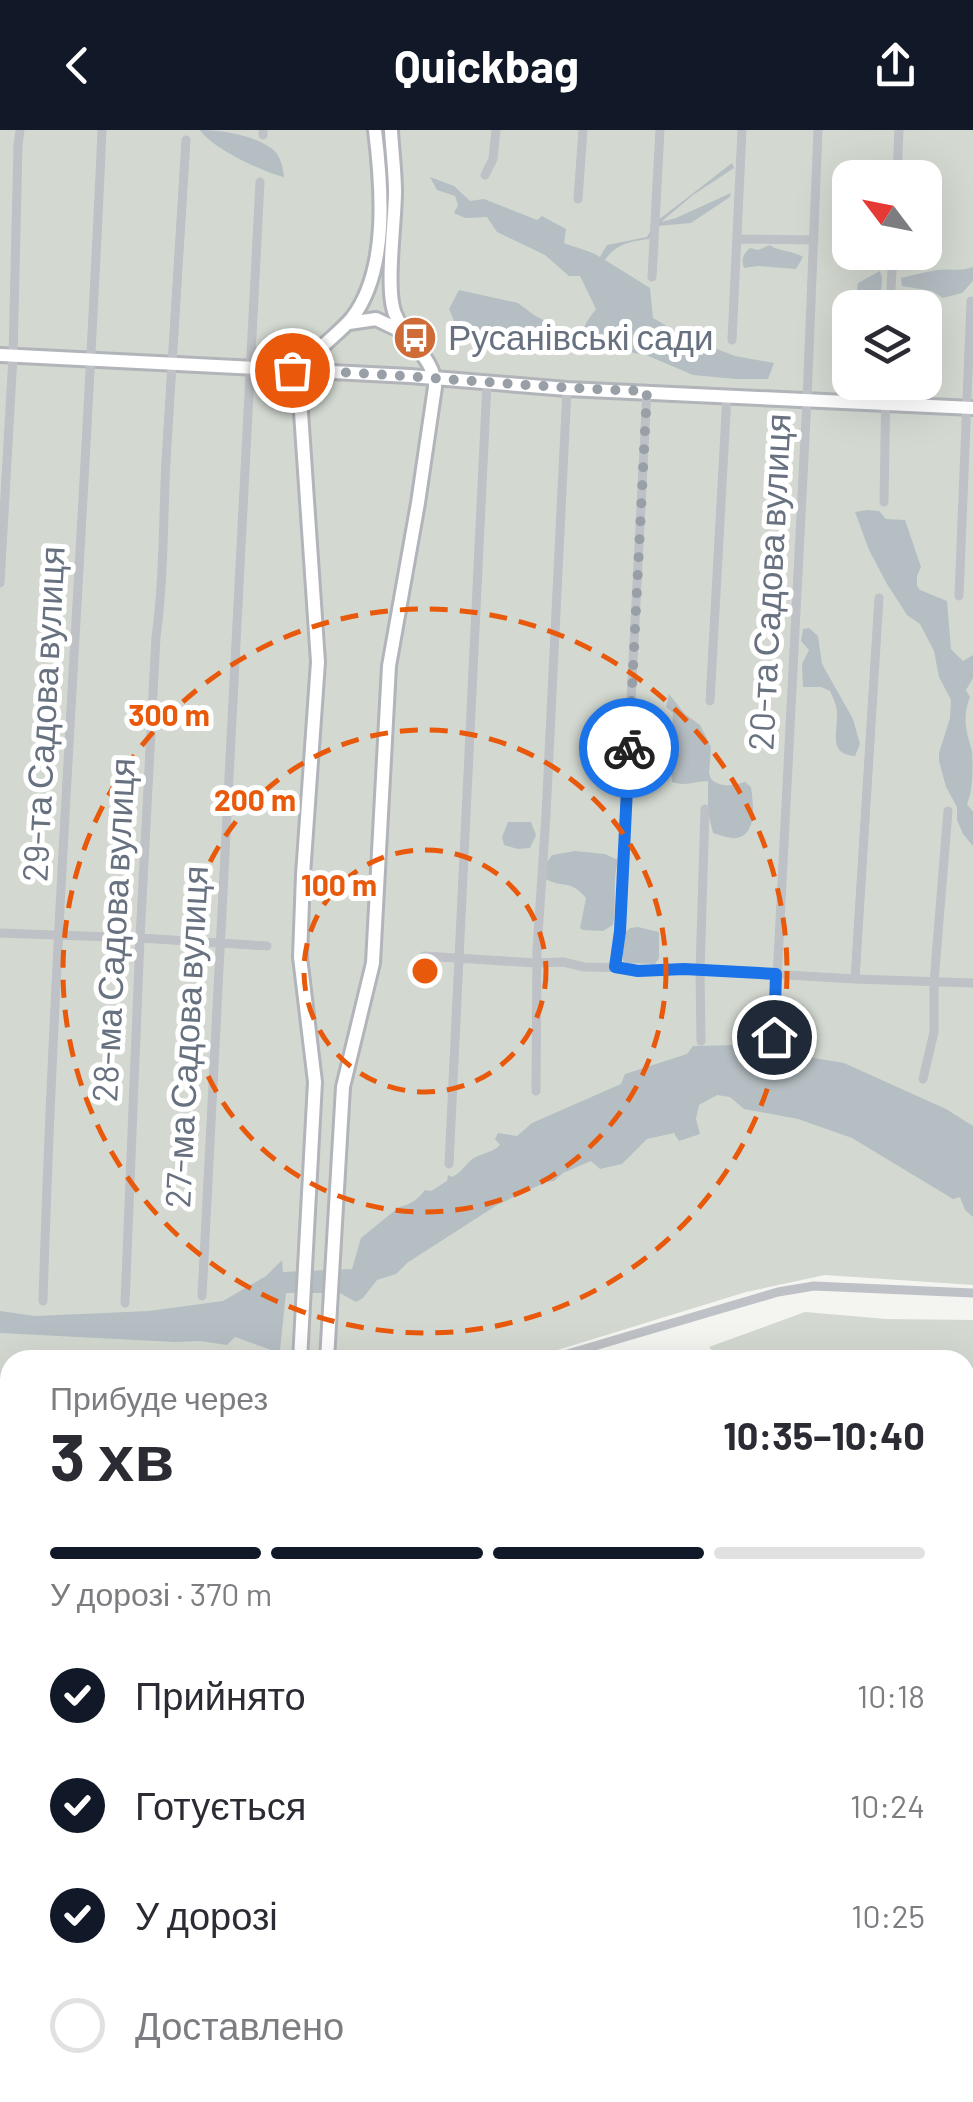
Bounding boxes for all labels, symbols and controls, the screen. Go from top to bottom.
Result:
icon: back [50,38,105,93]
text: Quickbag [394,38,579,92]
icon: share [868,38,923,93]
north arrow [832,160,942,270]
map controls [832,160,942,400]
button: layers [832,290,942,400]
bus stop icon: Русанівські сади [392,315,438,361]
place label: Русанівські сади [448,315,713,357]
pin [250,328,335,413]
icon: bag [265,343,320,398]
street label: 20-та Садова вулиця [738,412,798,752]
street label: 29-та Садова вулиця [12,545,72,883]
text: 300 m [128,696,210,732]
courier [579,698,679,798]
icon: bike [602,721,657,776]
street label: 28-ма Садова вулиця [82,757,142,1103]
text: 200 m [214,781,296,817]
street label: 27-ма Садова вулиця [155,865,215,1209]
text: 100 m [301,866,377,902]
centre of rings [407,953,443,989]
pin [732,995,817,1080]
icon: home [747,1010,802,1065]
text: Прибуде через [50,1378,268,1416]
text: 10:35–10:40 [723,1412,925,1458]
text: 3 хв [50,1416,174,1494]
text: У дорозі · 370 m [50,1574,272,1612]
icon: check [50,1668,105,1723]
text: Прийнято [135,1672,306,1718]
text: 10:18 [857,1676,925,1714]
icon: check [50,1778,105,1833]
text: Готується [135,1782,306,1828]
text: 10:24 [850,1786,925,1824]
icon: check [50,1888,105,1943]
text: У дорозі [135,1892,278,1938]
text: 10:25 [851,1896,925,1934]
text: Доставлено [135,2002,344,2048]

